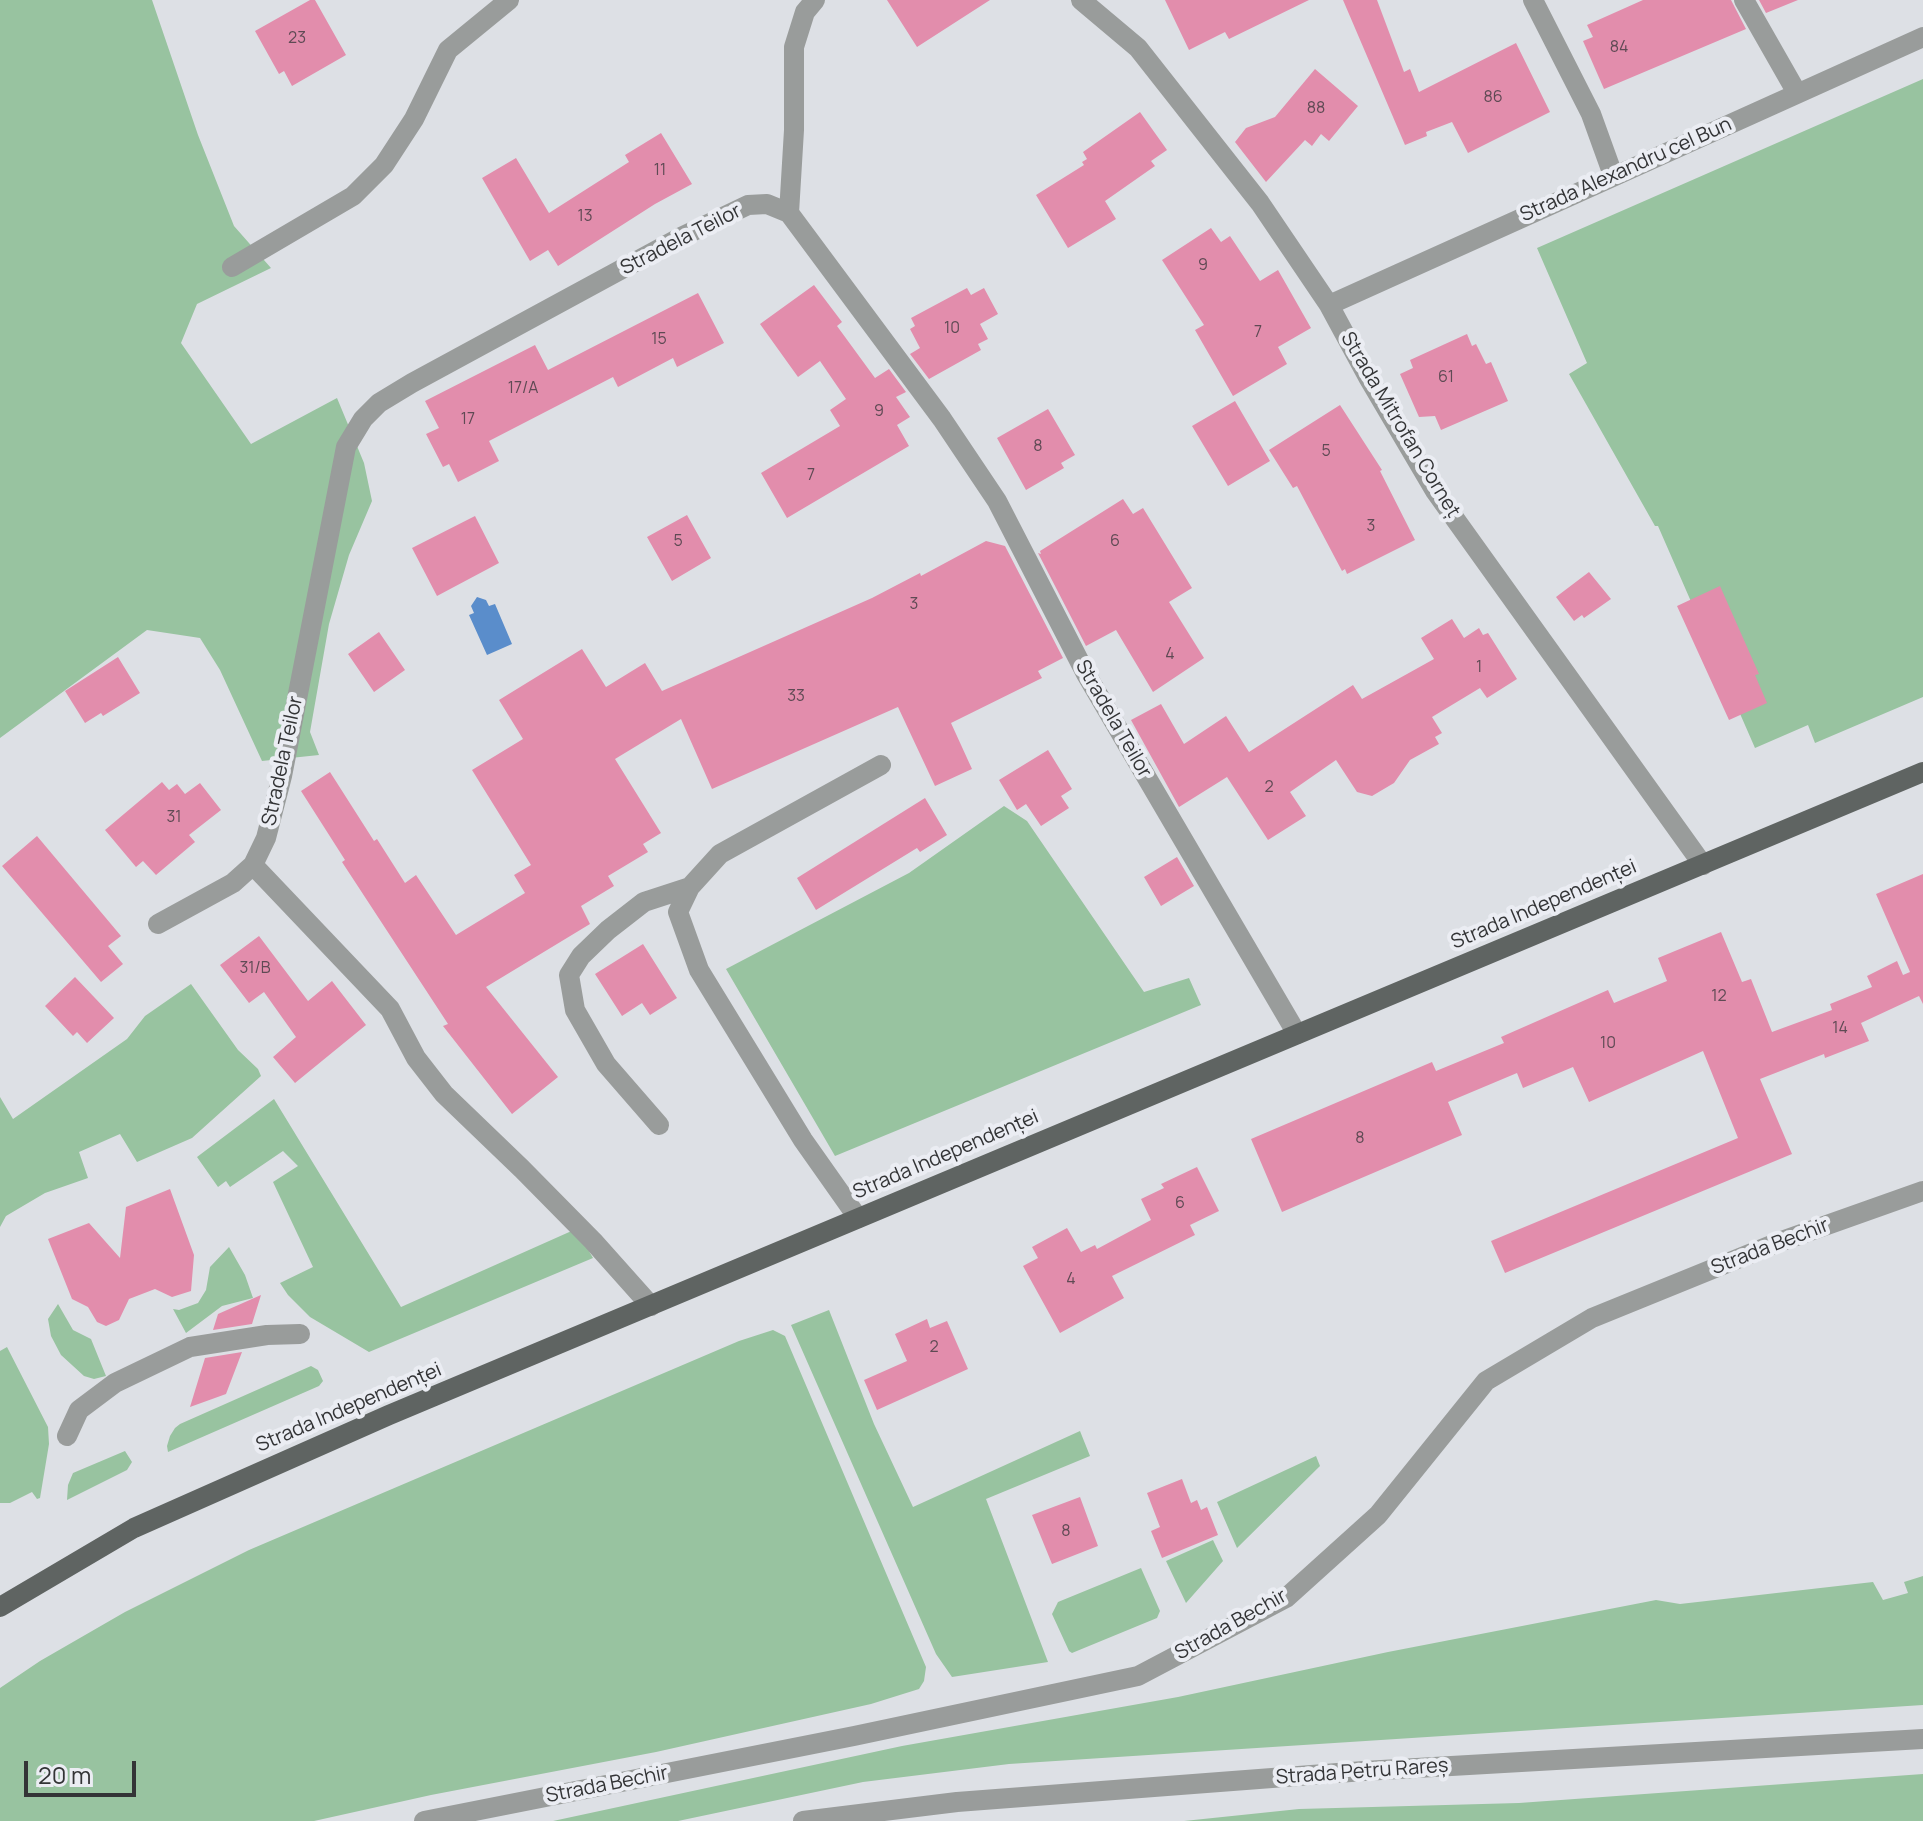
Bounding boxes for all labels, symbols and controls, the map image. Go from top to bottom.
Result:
house number: 23 [288,29,306,49]
house number: 84 [1610,38,1628,58]
house number: 86 [1483,88,1503,108]
house number: 88 [1307,99,1325,119]
street label: Strada Alexandru cel Bun [1517,112,1735,228]
house number: 11 [654,161,666,181]
street label: Stradela Teilor [617,199,745,281]
house number: 13 [577,207,593,227]
house number: 9 [1198,256,1208,276]
house number: 10 [944,319,960,339]
house number: 7 [1254,323,1262,343]
street label: Strada Mitrofan Corneț [1335,328,1465,522]
house number: 15 [651,330,667,350]
house number: 61 [1438,368,1454,388]
house number: 17/A [508,379,538,399]
house number: 9 [874,402,884,422]
house number: 17 [461,410,475,430]
house number: 8 [1033,437,1043,457]
house number: 5 [1321,442,1331,462]
house number: 7 [807,466,815,486]
house number: 3 [1367,517,1375,537]
house number: 5 [673,532,683,552]
house number: 6 [1110,532,1120,552]
house number: 3 [910,595,918,615]
house number: 4 [1165,645,1175,665]
street label: Stradela Teilor [1070,656,1156,782]
house number: 1 [1476,658,1482,678]
house number: 33 [787,687,805,707]
street label: Stradela Teilor [258,694,308,828]
house number: 2 [1264,778,1274,798]
house number: 31 [166,808,182,828]
street label: Strada Independenței [1448,855,1640,955]
house number: 31/B [239,959,271,979]
house number: 12 [1711,987,1727,1007]
house number: 14 [1832,1019,1848,1039]
house number: 10 [1600,1034,1616,1054]
street label: Strada Independenței [850,1105,1042,1205]
house number: 8 [1355,1129,1365,1149]
house number: 6 [1175,1194,1185,1214]
street label: Strada Bechir [1708,1214,1832,1280]
house number: 4 [1066,1270,1076,1290]
house number: 2 [929,1338,939,1358]
street label: Strada Independenței [253,1358,445,1458]
house number: 8 [1061,1522,1071,1542]
street label: Strada Bechir [1171,1584,1291,1666]
scale bar [28,1745,140,1795]
street label: Strada Petru Rareș [1275,1754,1449,1790]
text: 20 m [38,1758,91,1791]
street label: Strada Bechir [544,1761,670,1809]

